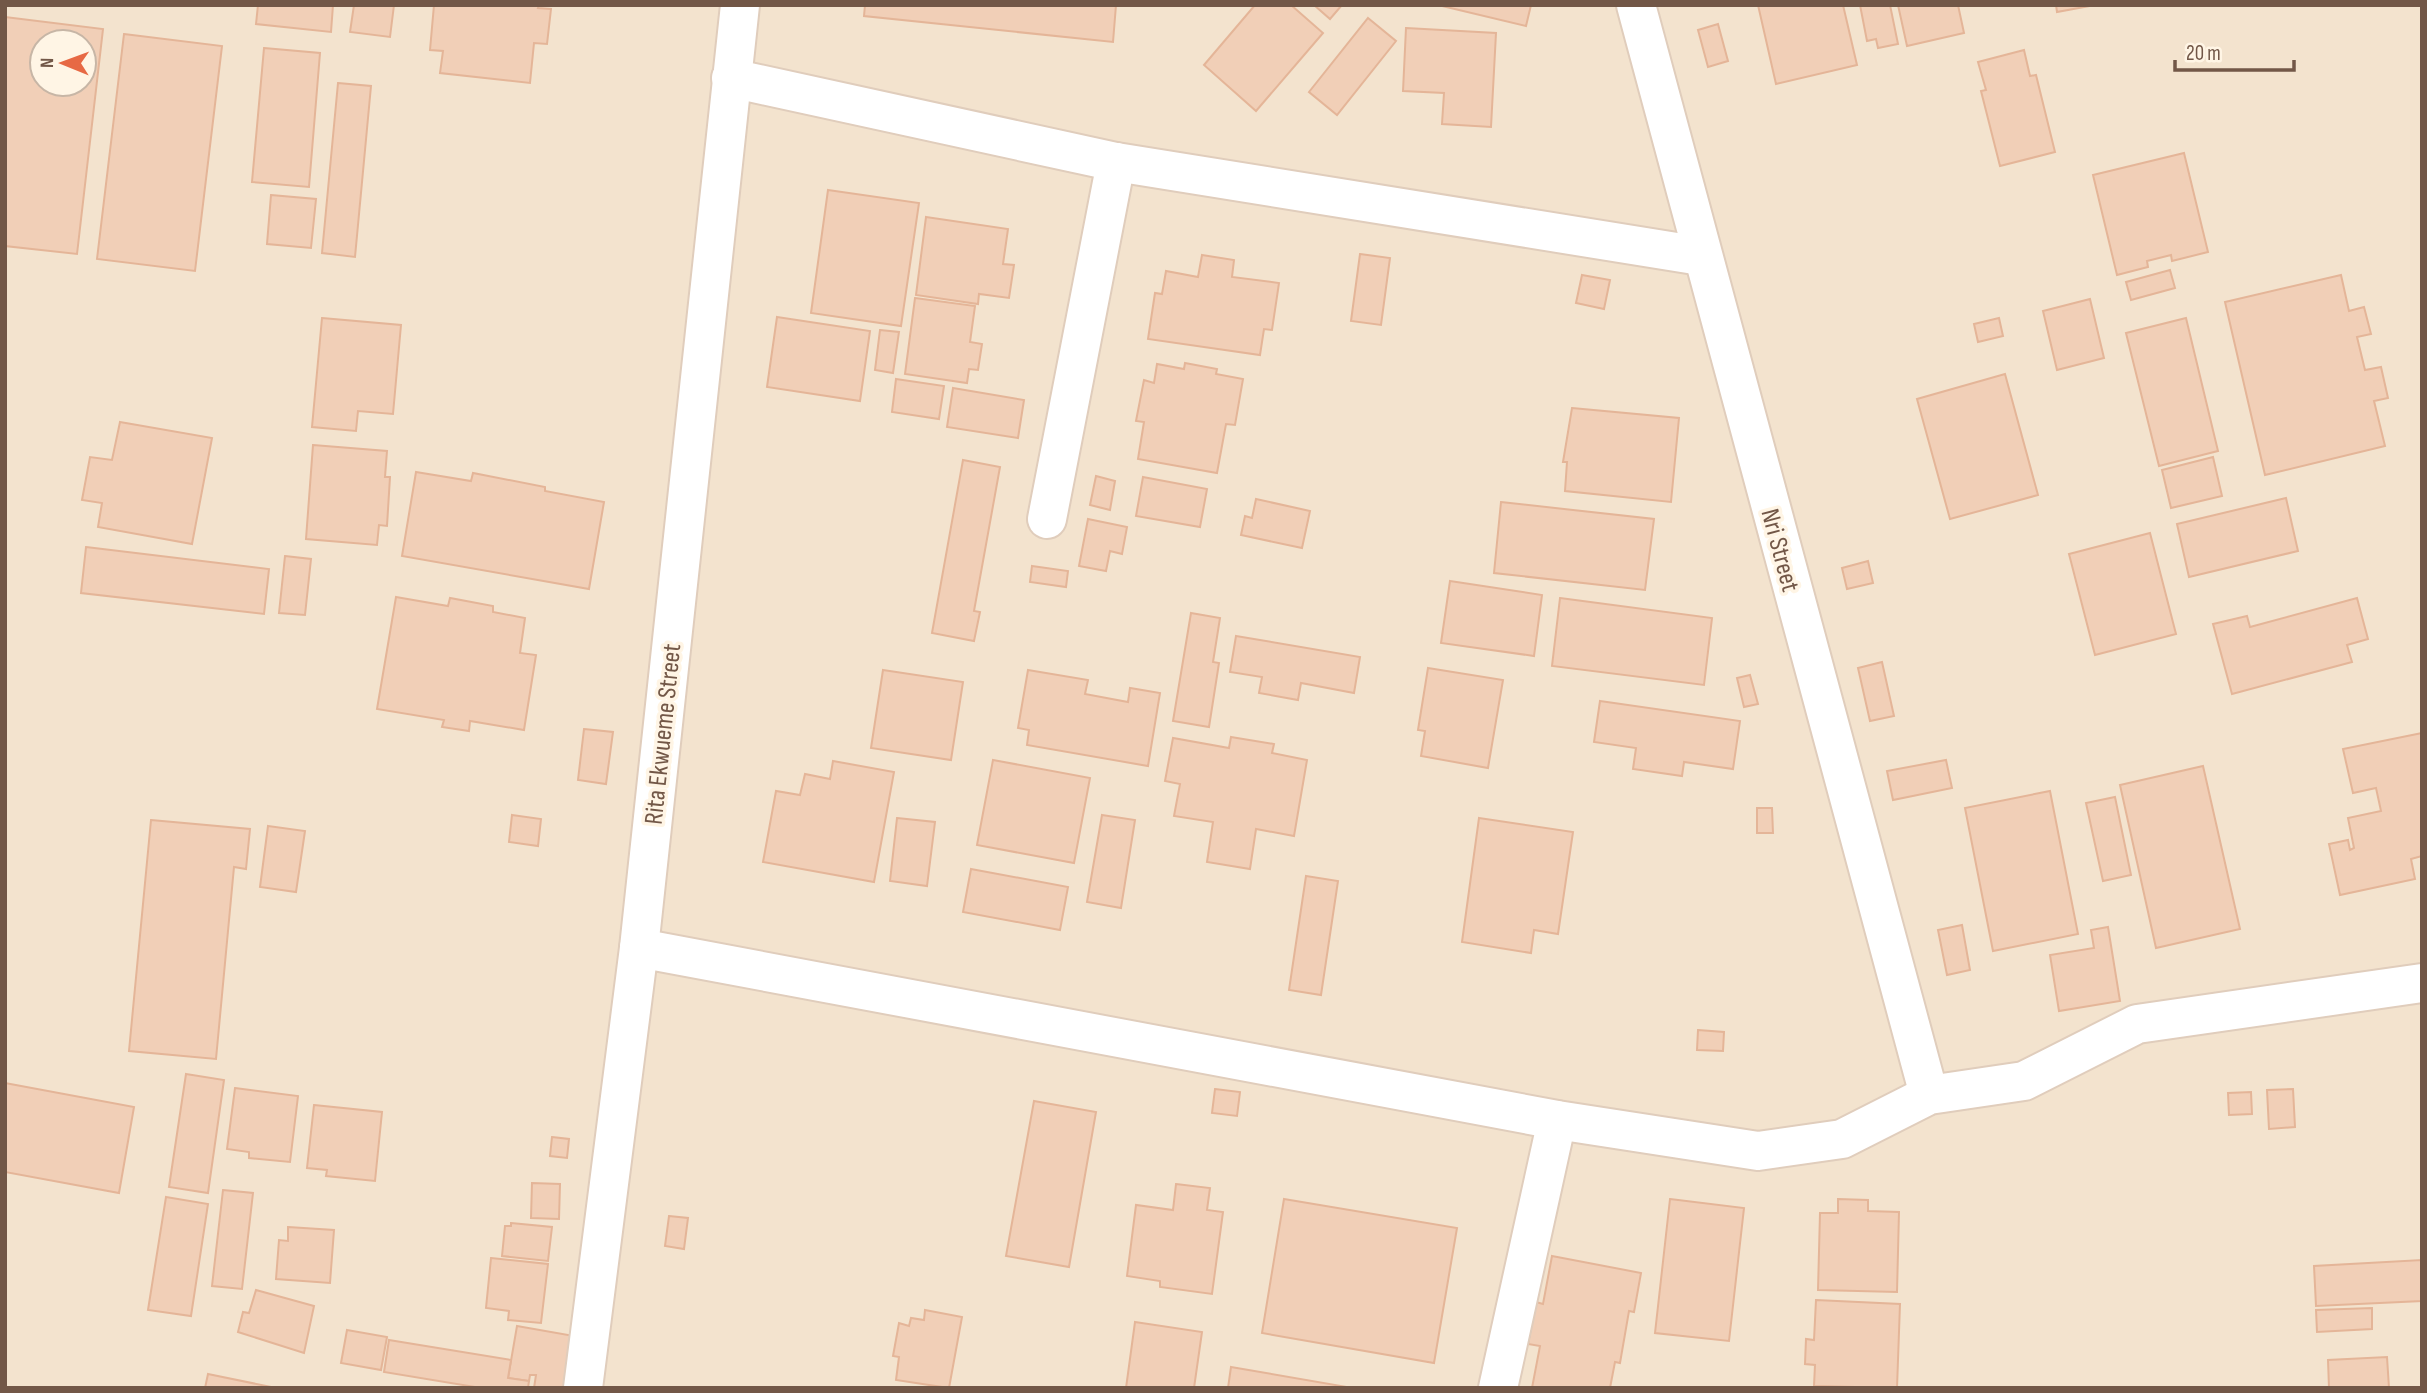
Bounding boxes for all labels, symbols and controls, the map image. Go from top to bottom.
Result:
north arrow [28,28,98,98]
scale bar [2175,28,2294,72]
text: 20 m [2186,41,2221,66]
text: N [36,57,59,68]
street label: Nri Street [1754,506,1805,595]
street label: Rita Ekwueme Street [639,642,688,826]

